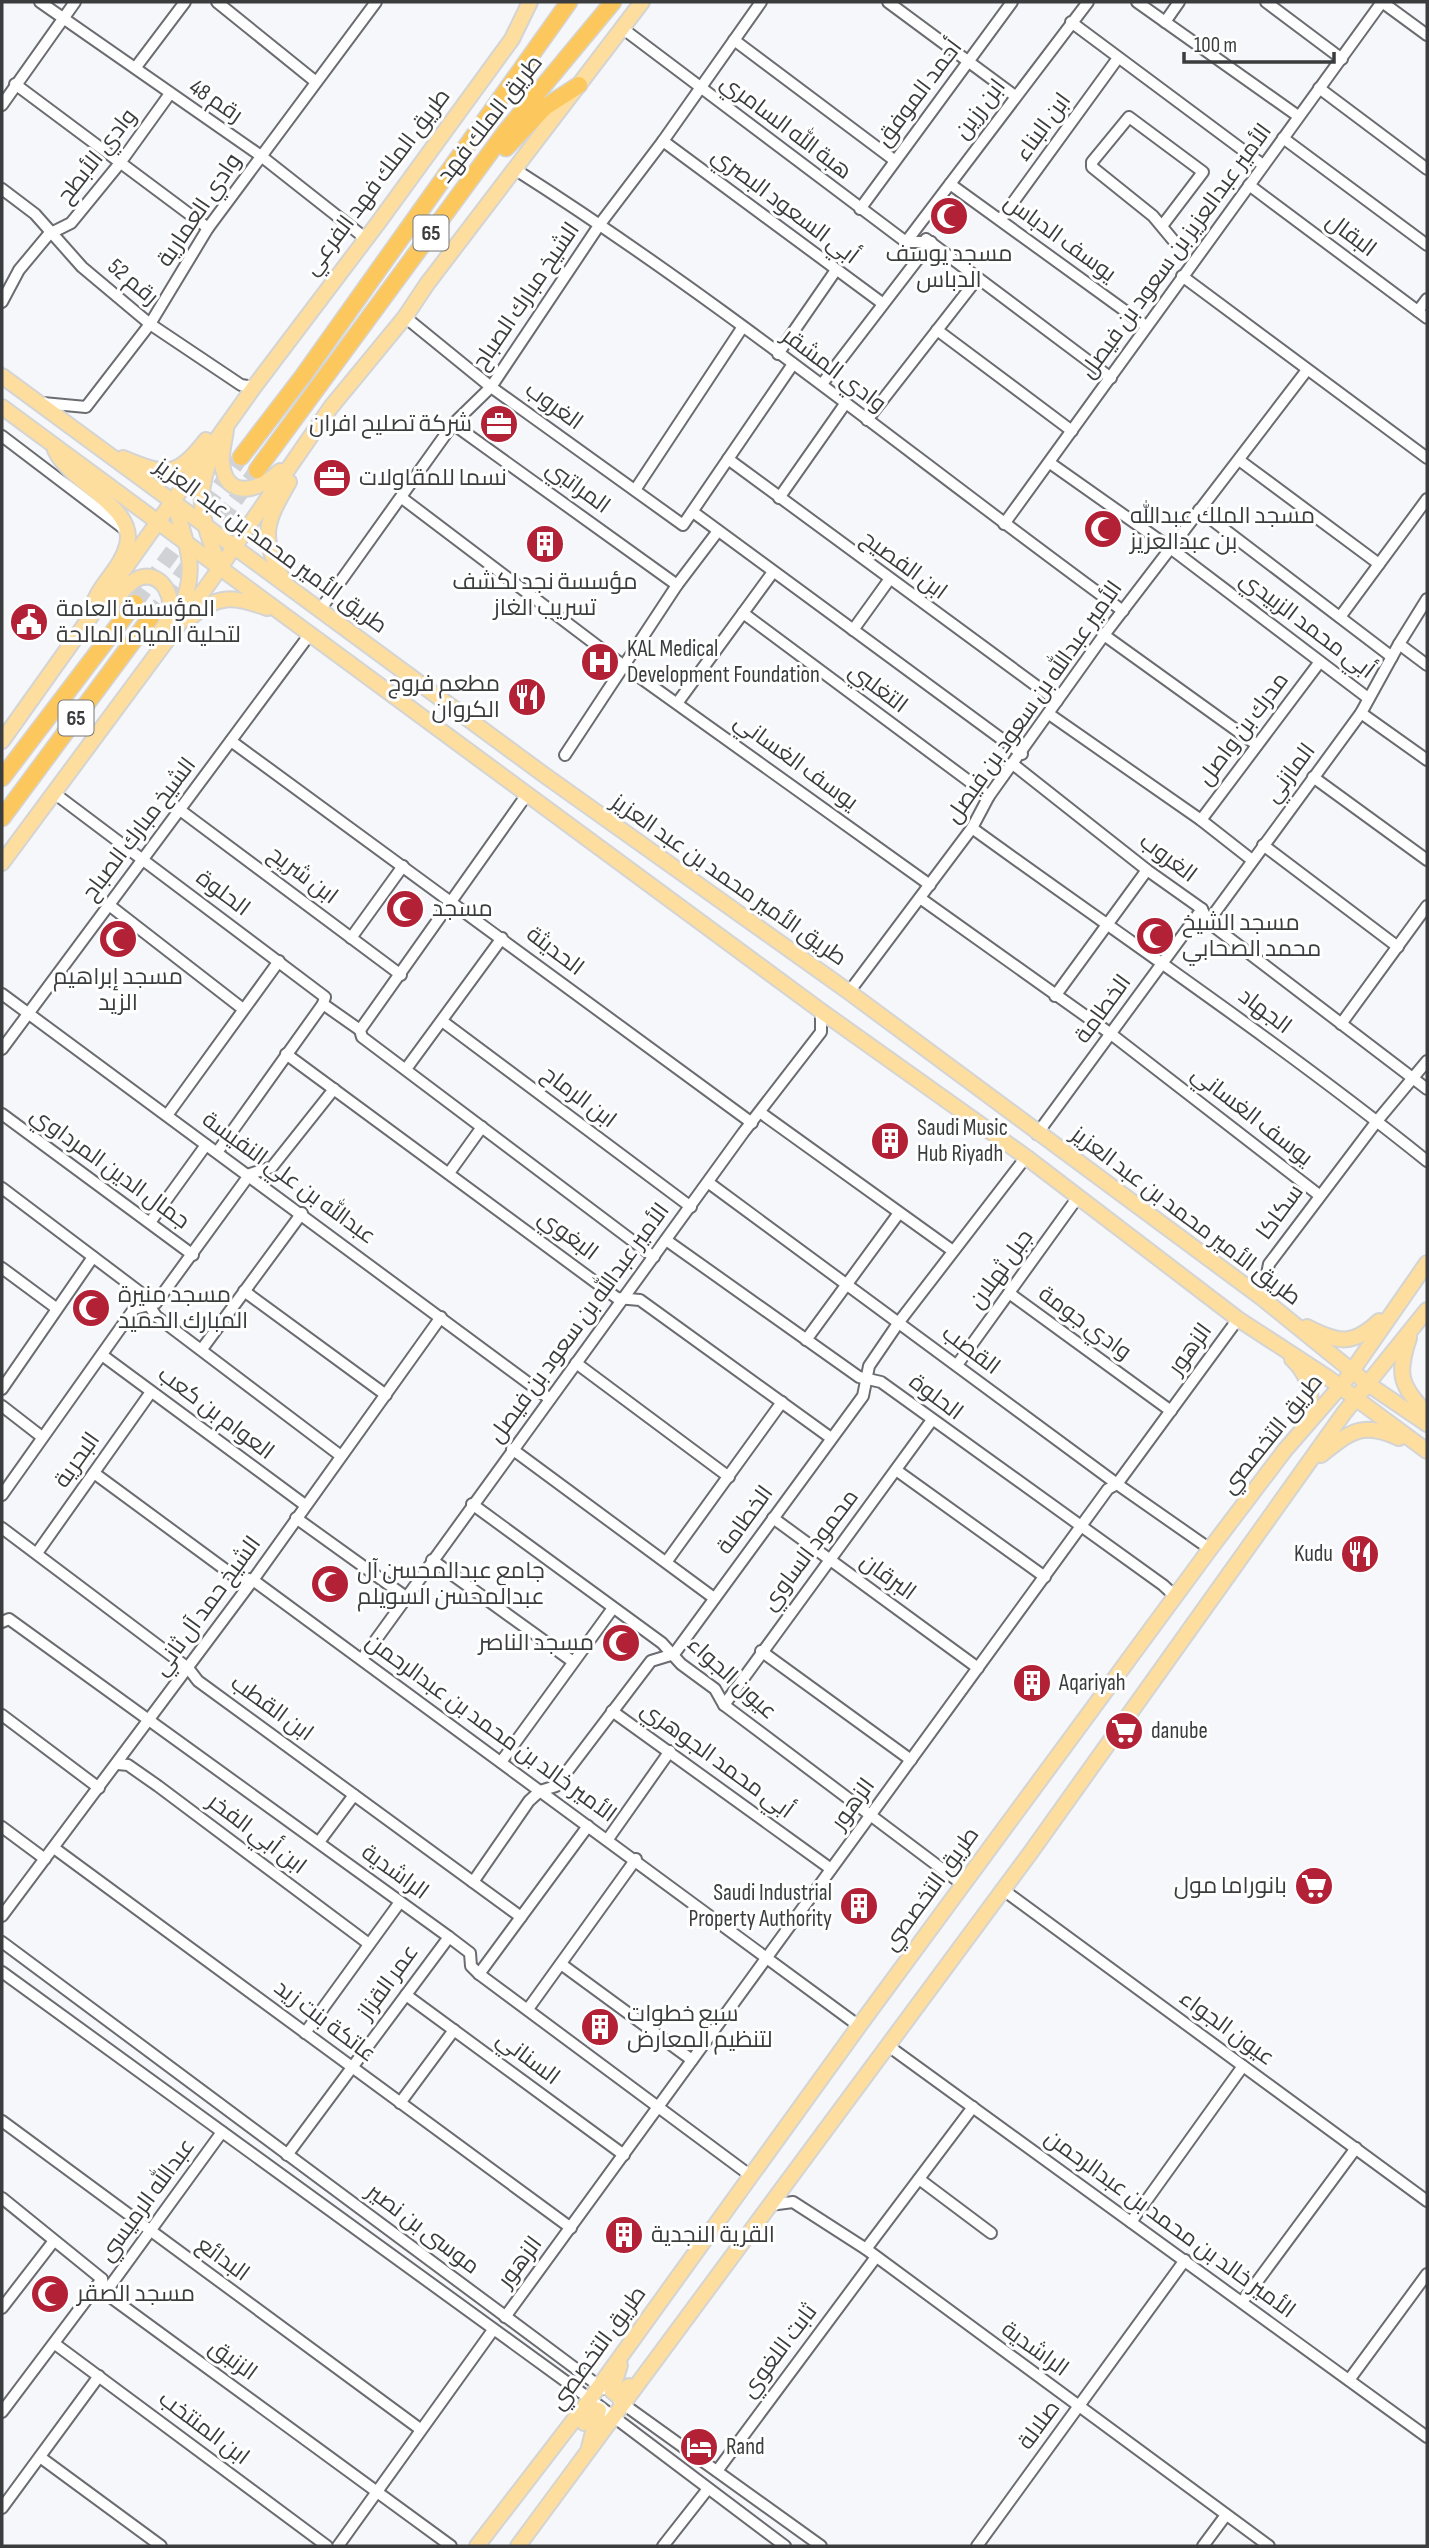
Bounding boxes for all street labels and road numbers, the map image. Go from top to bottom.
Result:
street label: أحمد الموفق [868,33,968,152]
street label: طريق الملك فهد [431,49,549,189]
street label: هبة الله السامري [713,67,859,188]
street label: رقم 48 [183,73,248,130]
street label: ابن رزين [948,73,1012,145]
street label: طريق الملك فهد الفرعي [298,83,459,283]
street label: ابن البناء [1009,87,1077,167]
street label: وادي الأبطح [51,103,145,211]
street label: الأمير عبدالعزيز بن سعود بن فيصل [1074,118,1278,384]
street label: أبي السعود البصري [704,140,865,273]
street label: وادي العمارية [151,148,250,274]
street label: يوسف الدباس [998,188,1122,288]
street label: البقال [1320,207,1382,263]
road number: 65 [414,216,448,250]
street label: الشيخ مبارك الصباح [466,217,587,376]
street label: رقم 52 [101,253,164,312]
street label: وادي المشقر [773,320,892,421]
street label: الغروب [520,376,588,436]
street label: طريق الأمير محمد بن عبد العزيز [148,451,393,640]
street label: المراتبي [539,454,616,522]
street label: ابن الفصيح [855,524,953,607]
street label: أبي محمد الزبيدي [1232,564,1381,687]
street label: الأمير عبدالله بن سعود بن فيصل [938,574,1129,829]
street label: التغلبي [841,657,913,722]
street label: مدرك بن واصل [1191,667,1295,791]
road number: 65 [58,700,94,736]
street label: يوسف الغساني [727,708,864,819]
street label: المازني [1259,738,1324,810]
street label: الشيخ مبارك الصباح [76,752,203,907]
street label: طريق الأمير محمد بن عبد العزيز [604,787,852,972]
street label: الغروب [1134,827,1202,889]
street label: ابن شريح [262,840,343,911]
street label: الحلوة [191,864,255,922]
street label: الحديثة [521,920,589,982]
street label: الخطامة [1069,969,1137,1049]
street label: الجهاد [1233,982,1297,1040]
street label: ابن الرماح [535,1060,622,1135]
street label: يوسف الغساني [1184,1060,1318,1175]
street label: جمال الدين المرداوي [23,1101,195,1238]
street label: عبدالله بن علي النفيسة [195,1104,383,1253]
street label: طريق الأمير محمد بن عبد العزيز [1064,1119,1306,1312]
street label: سكاكا [1250,1179,1310,1245]
street label: الأمير عبدالله بن سعود بن فيصل [481,1196,675,1448]
street label: البغوي [531,1203,604,1269]
street label: جبل ثهلان [963,1224,1039,1314]
street label: وادي جومة [1031,1280,1137,1369]
street label: الزهور [1161,1318,1218,1382]
street label: القصب [936,1319,1006,1381]
street label: العوام بن كعب [152,1360,280,1467]
street label: الحلوة [904,1368,968,1426]
street label: طريق التخصصي [1215,1368,1330,1501]
street label: البحرية [48,1427,106,1493]
street label: الخطامة [711,1480,779,1560]
street label: محمود الساوي [755,1484,867,1618]
street label: الشيخ حمد آل ثاني [147,1531,270,1683]
street label: البرقان [855,1547,921,1607]
street label: الأمير خالد بن محمد بن عبدالرحمن [360,1628,622,1828]
street label: عيون الجواء [681,1630,783,1726]
street label: ابن القطب [225,1669,319,1747]
street label: أبي محمد الجوهري [633,1694,800,1827]
street label: الزهور [824,1773,881,1837]
street label: ابن أبي الفخر [199,1785,313,1883]
street label: طريق التخصصي [877,1822,987,1958]
street label: الراشدية [356,1838,434,1906]
street label: عمر القزاز [350,1939,425,2027]
street label: عاتكة بنت زيد [269,1974,381,2068]
street label: عيون الجواء [1174,1984,1280,2072]
street label: السناني [489,2025,565,2093]
street label: الأمير خالد بن محمد بن عبدالرحمن [1039,2124,1301,2324]
street label: عبدالله الرميسي [91,2132,203,2268]
street label: موسى بن نصير [359,2176,485,2281]
street label: البدائع [191,2231,255,2288]
street label: الزهور [490,2231,548,2295]
street label: طريق التخصصي [544,2281,654,2417]
street label: ثابت اللغوي [735,2299,826,2405]
street label: الراشدية [996,2315,1074,2383]
street label: الزنبق [203,2333,263,2387]
street label: ابن المنتخب [153,2385,255,2471]
street label: صلالة [1012,2395,1066,2455]

